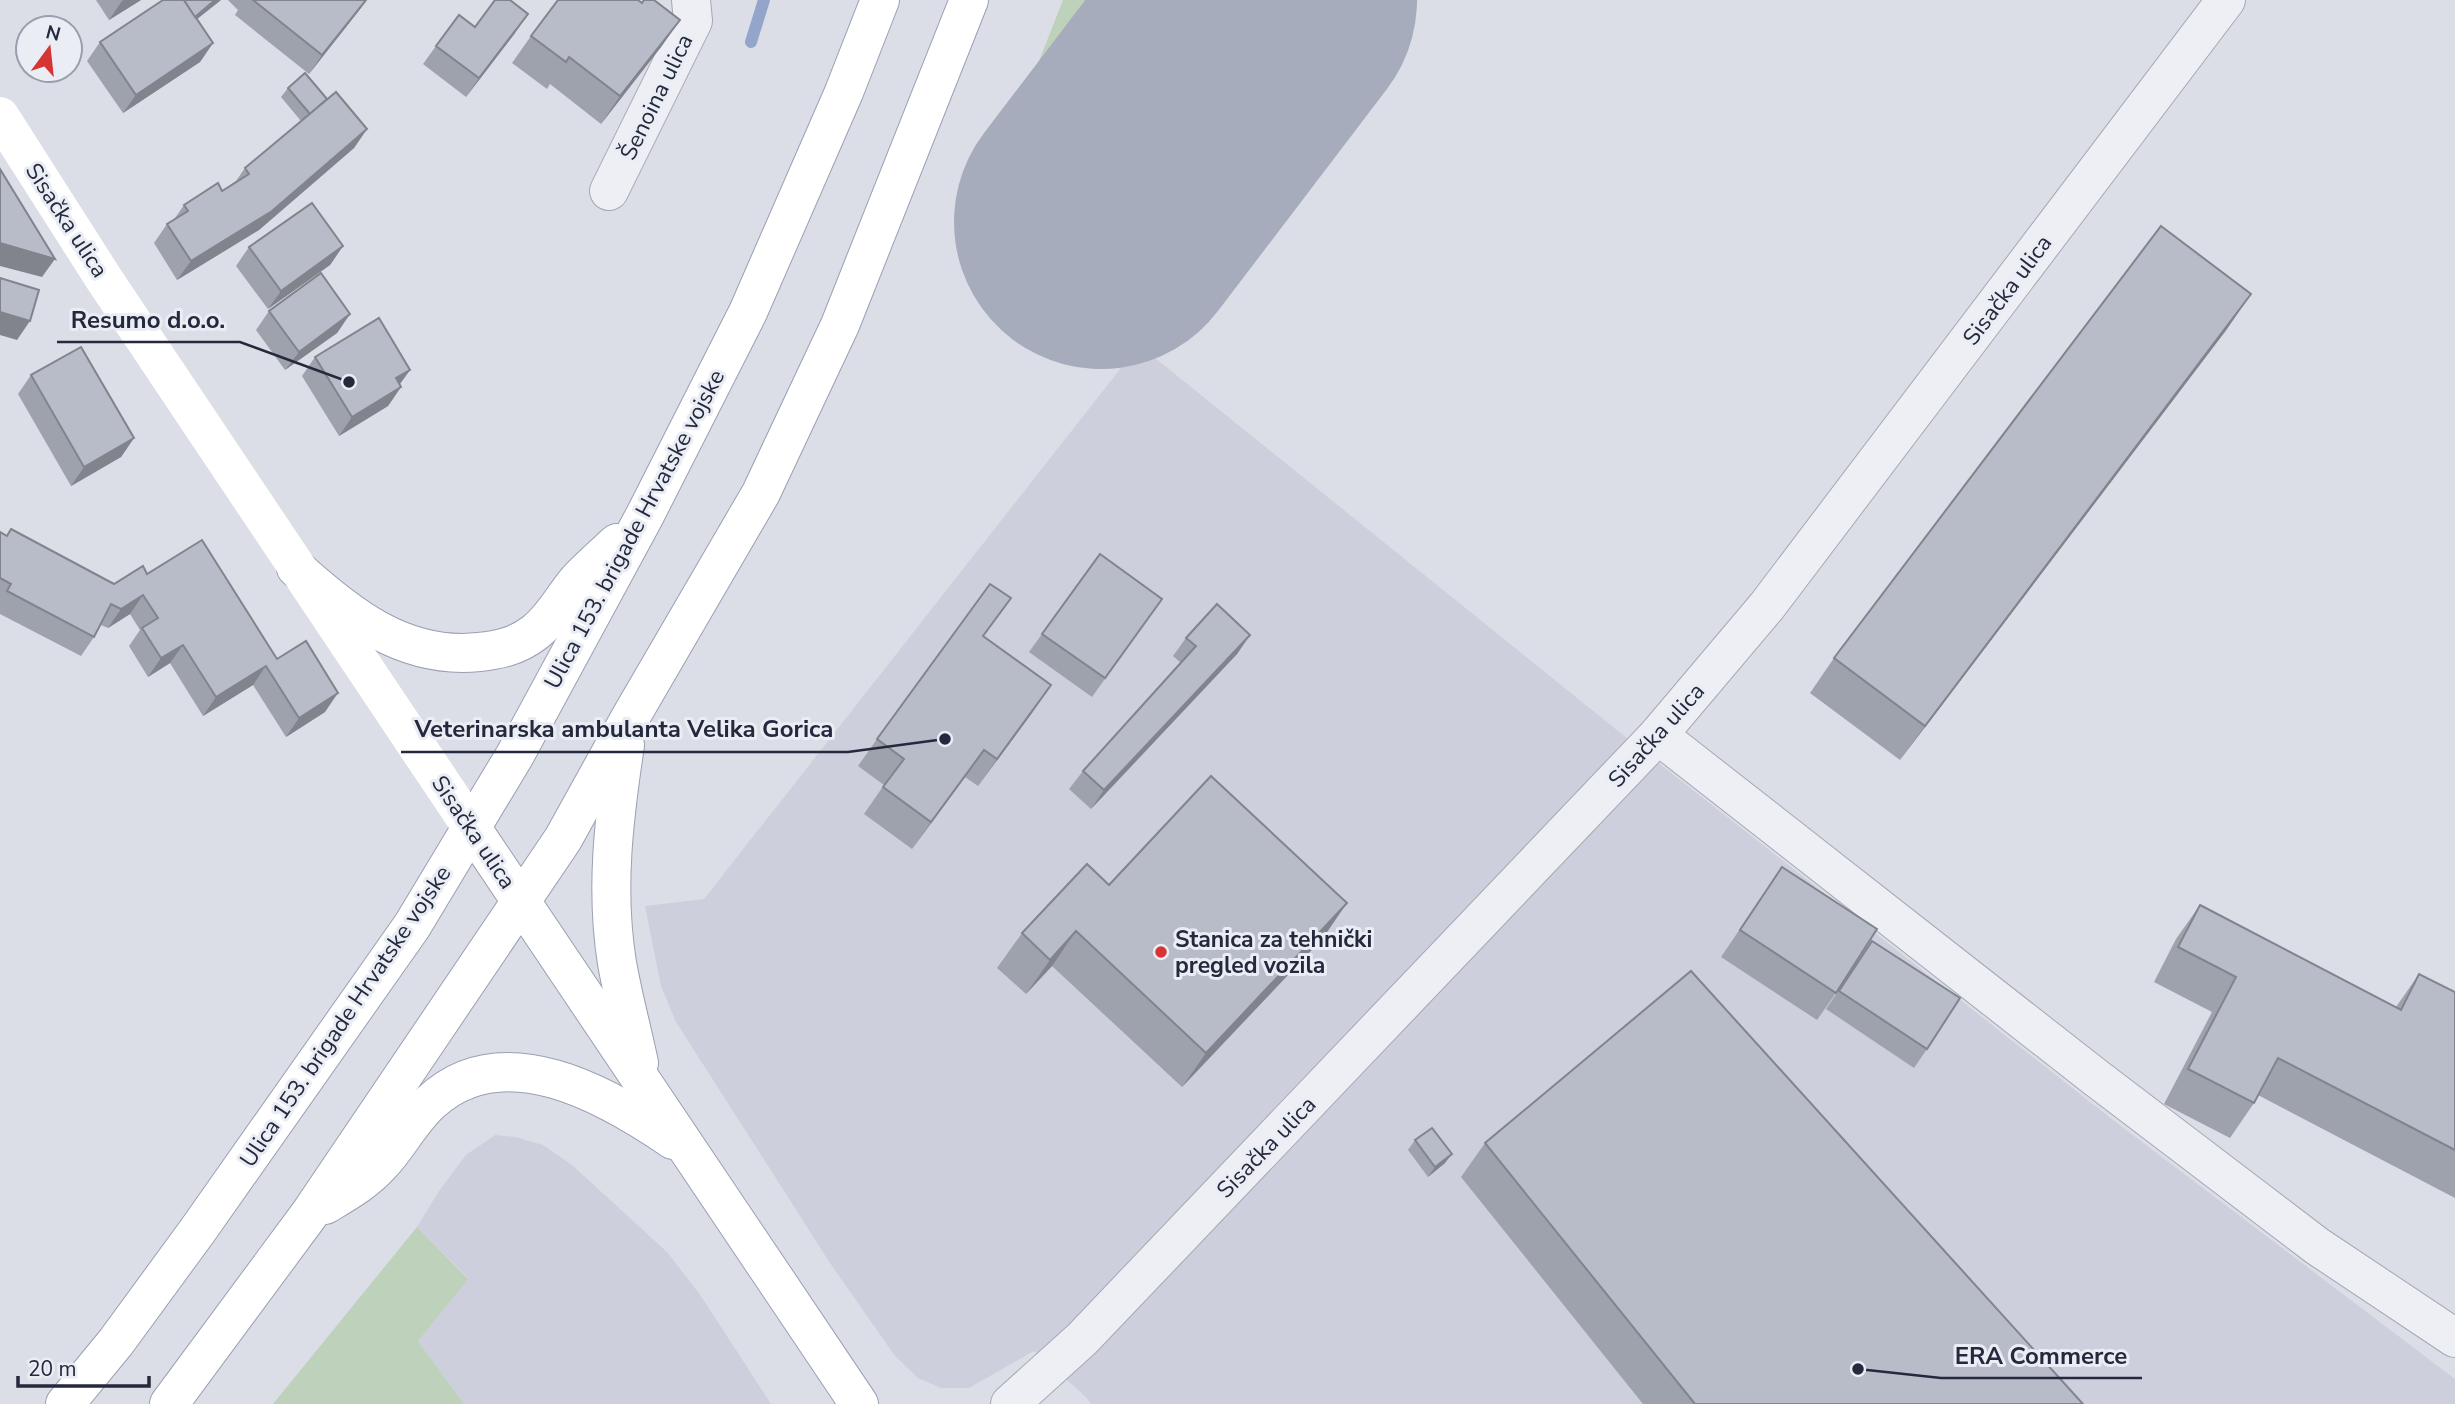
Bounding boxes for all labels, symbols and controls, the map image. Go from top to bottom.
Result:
north arrow [14,14,84,84]
text: N [43,19,63,48]
street label: Šenoina ulica [613,29,700,165]
street label: Sisačka ulica [18,157,115,284]
street label: Sisačka ulica [1956,229,2059,352]
callout: Resumo d.o.o. [57,297,240,342]
text: Resumo d.o.o. [71,304,225,336]
street label: Ulica 153. brigade Hrvatske vojske [537,364,732,694]
street label: Sisačka ulica [1601,676,1712,794]
callout: Veterinarska ambulanta Velika Gorica [401,707,848,752]
text: Veterinarska ambulanta Velika Gorica [414,713,833,745]
street label: Sisačka ulica [424,769,523,895]
street label: Ulica 153. brigade Hrvatske vojske [233,859,458,1173]
place label: Stanica za tehnički pregled vozila [1175,924,1372,981]
marker: Stanica za tehnički pregled vozila [1153,944,1169,960]
street label: Sisačka ulica [1210,1090,1323,1205]
callout: ERA Commerce [1941,1333,2142,1378]
text: ERA Commerce [1955,1340,2127,1372]
scale bar [18,1344,149,1388]
text: 20 m [28,1355,77,1383]

